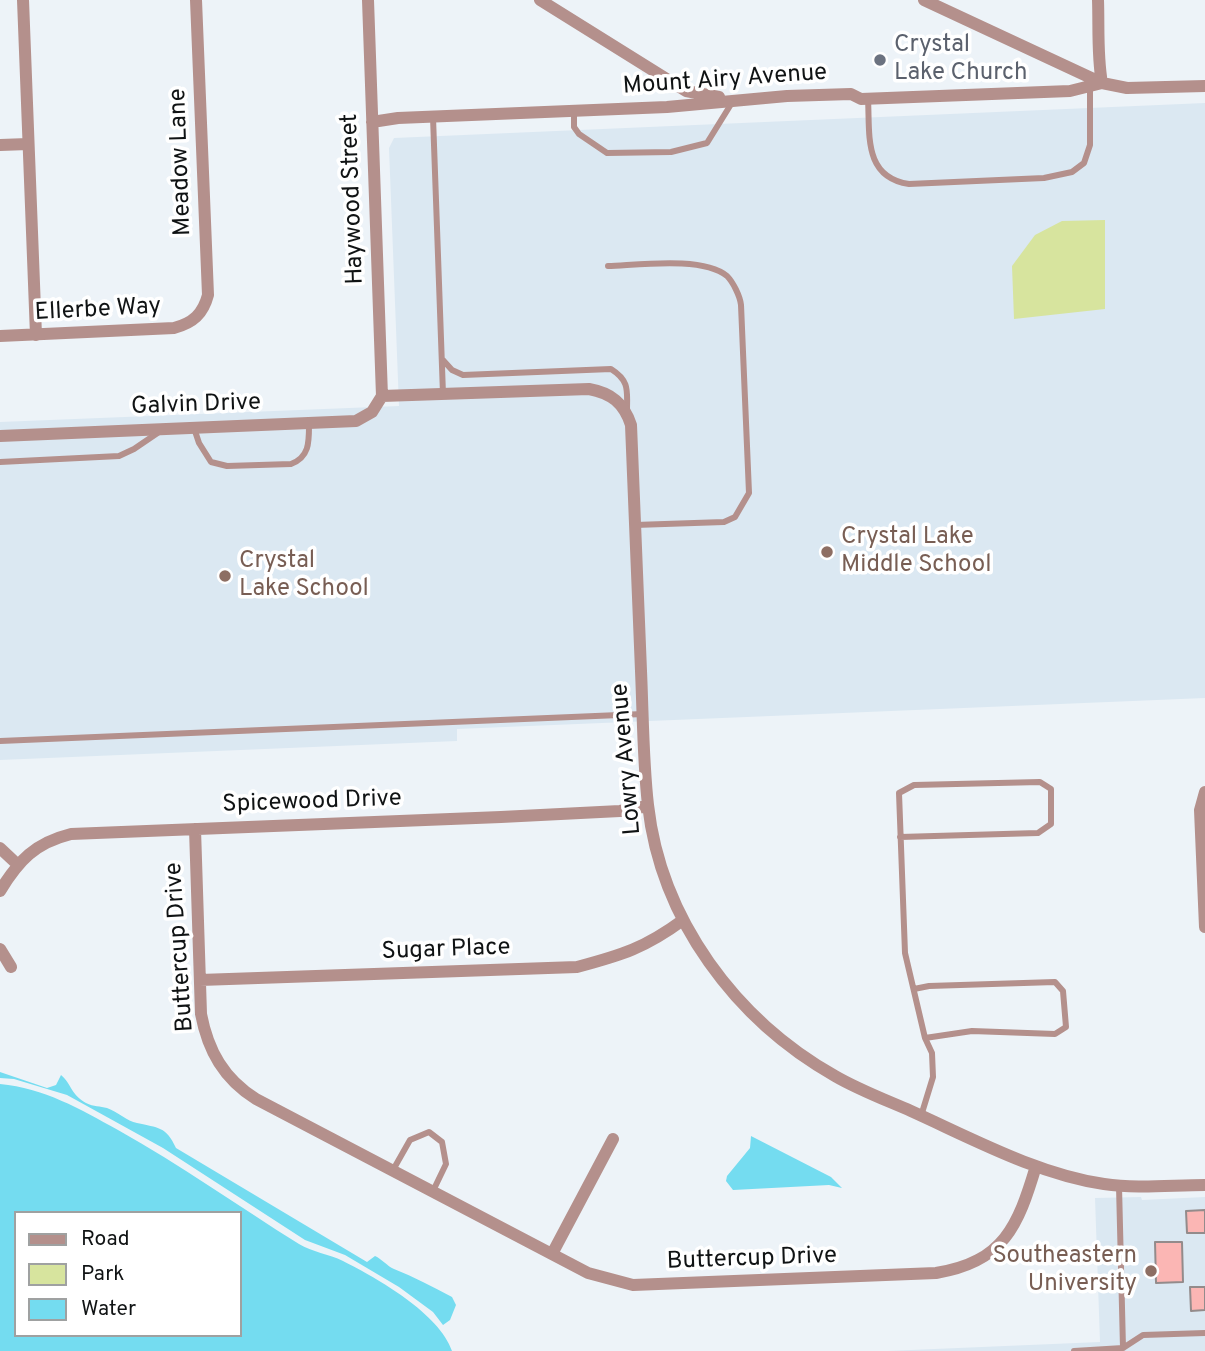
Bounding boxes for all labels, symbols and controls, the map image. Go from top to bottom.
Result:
place label: Crystal Lake Church [894,32,1028,88]
marker: Crystal Lake Church [872,52,888,68]
street label: Mount Airy Avenue [622,59,828,103]
street label: Meadow Lane [165,88,199,236]
street label: Haywood Street [337,113,371,285]
street label: Ellerbe Way [34,293,162,329]
street label: Galvin Drive [131,389,261,423]
place label: Crystal Lake Middle School [841,524,991,580]
marker: Crystal Lake Middle School [819,544,835,560]
place label: Crystal Lake School [239,548,369,604]
marker: Crystal Lake School [217,568,233,584]
street label: Lowry Avenue [607,682,649,836]
street label: Spicewood Drive [222,785,402,821]
street label: Buttercup Drive [161,861,201,1033]
street label: Sugar Place [381,934,511,968]
legend [14,1211,242,1337]
text: Road [81,1226,130,1253]
street label: Buttercup Drive [666,1243,838,1277]
place label: Southeastern University [993,1243,1137,1299]
text: Park [81,1261,124,1288]
marker: Southeastern University [1143,1263,1159,1279]
text: Water [81,1296,136,1323]

